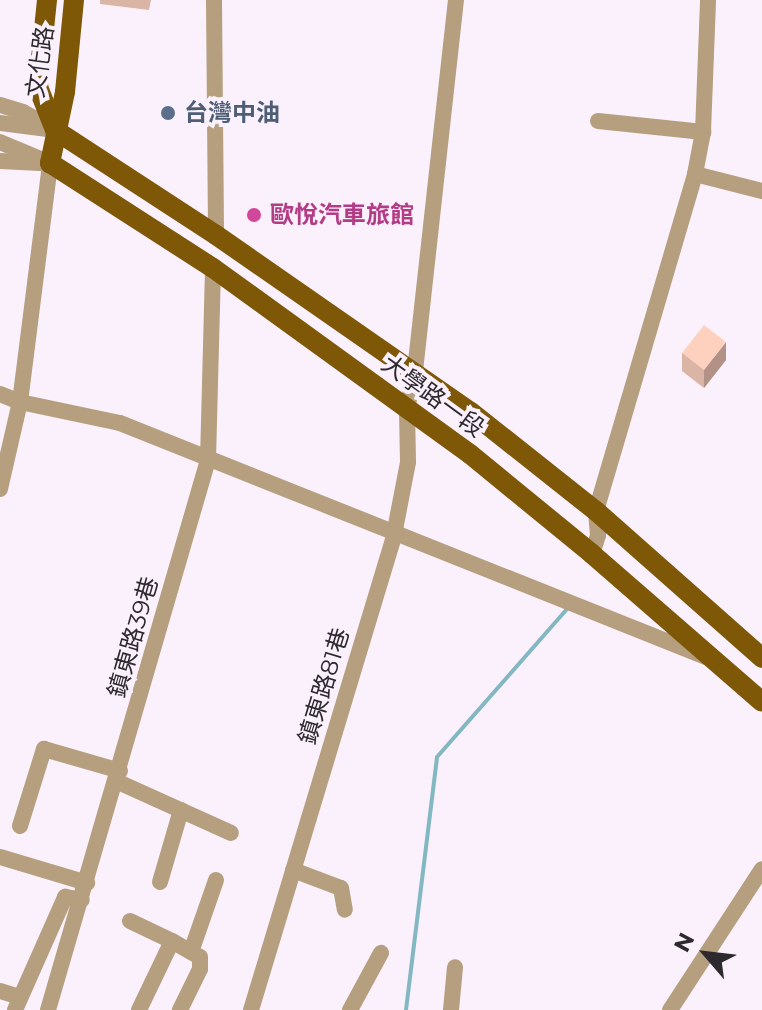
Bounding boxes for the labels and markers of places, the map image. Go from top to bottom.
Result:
place label: 台灣中油 [184,99,280,127]
marker: 台灣中油 [159,104,177,122]
place label: 歐悅汽車旅館 [270,201,414,229]
marker: 歐悅汽車旅館 [245,206,263,224]

